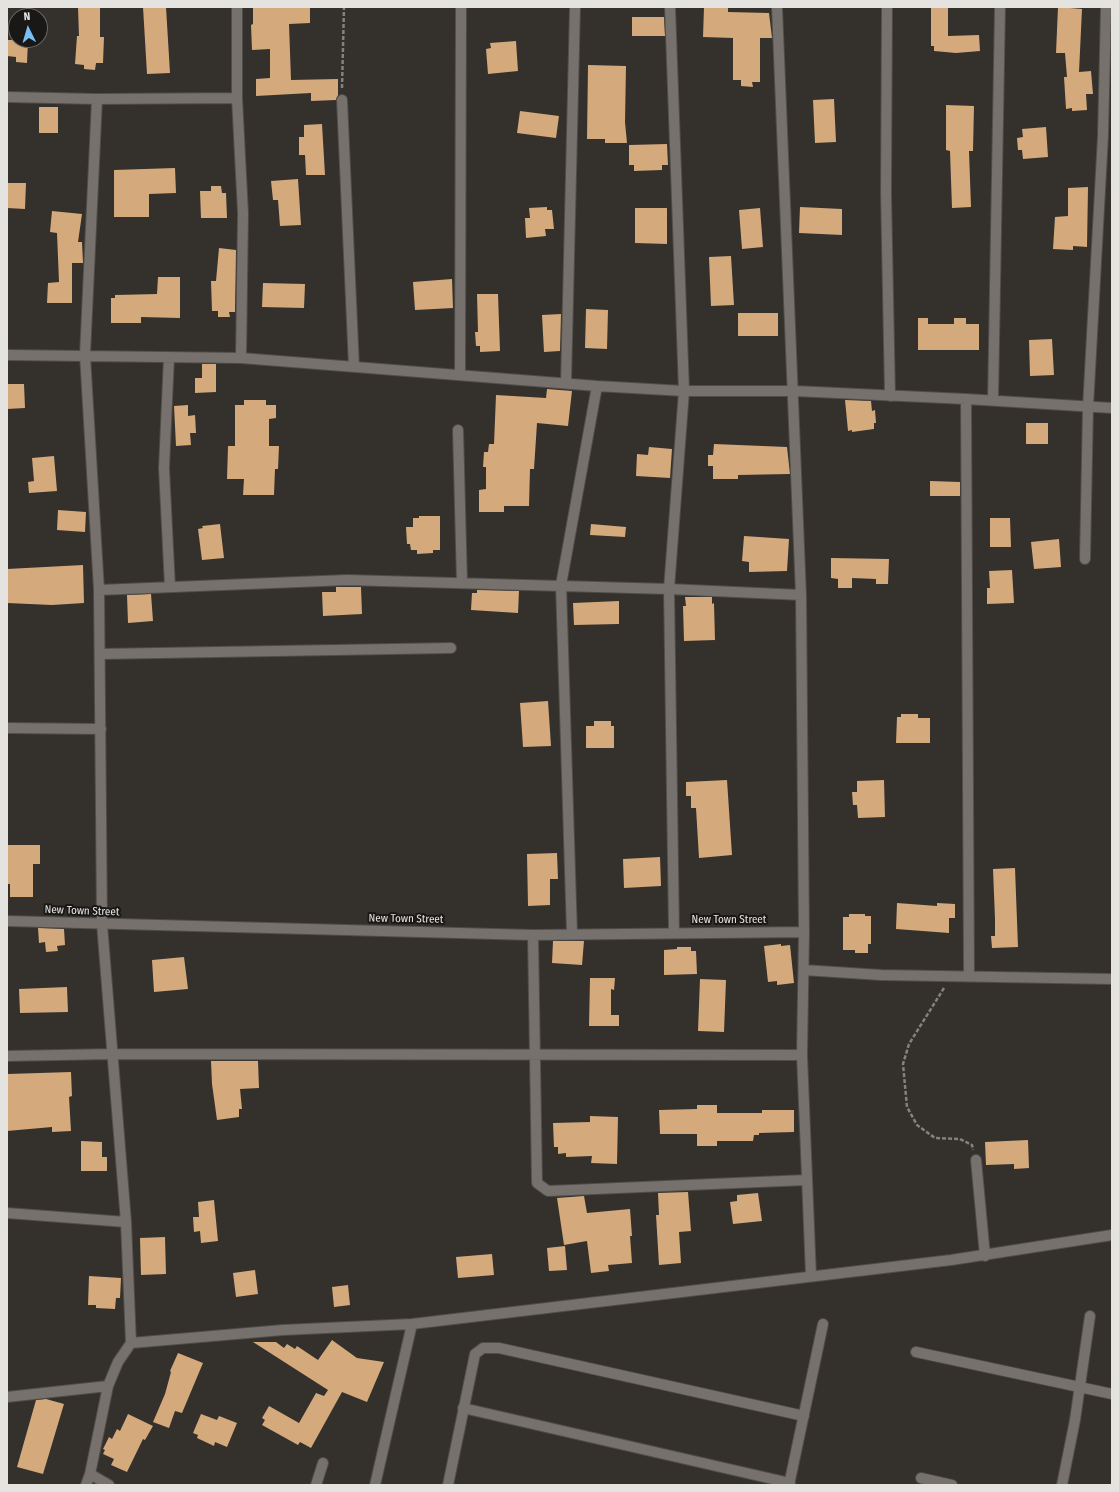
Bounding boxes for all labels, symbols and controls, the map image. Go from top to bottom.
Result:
north arrow [8,8,48,48]
text: N [23,10,31,23]
street label: New Town Street [44,903,120,919]
street label: New Town Street [368,912,444,926]
street label: New Town Street [692,913,766,927]

